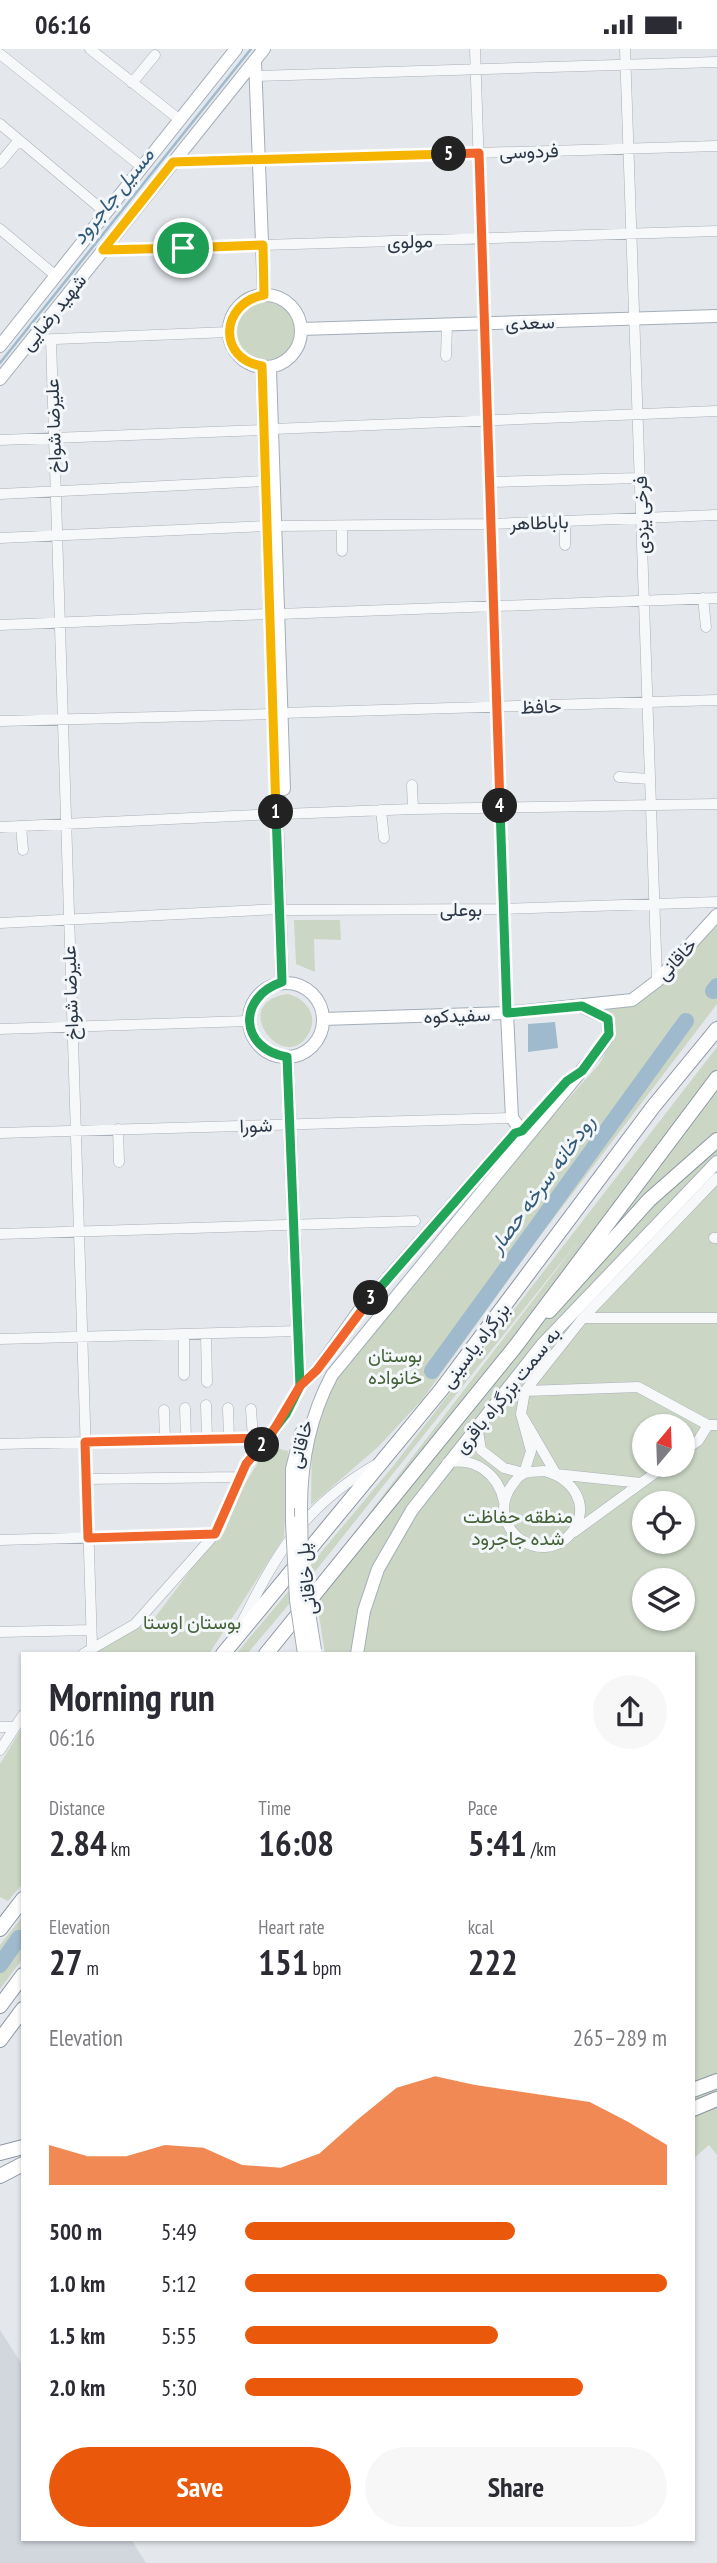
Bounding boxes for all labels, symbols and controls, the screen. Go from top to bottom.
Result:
text: 06:16 [35,8,91,41]
pin: 5 [432,137,466,171]
street label: فردوسی [499,138,559,164]
water label: مسیل جاجرود [65,141,160,249]
text: 5 [444,141,453,165]
pin [153,218,213,278]
street label: مولوی [387,228,433,254]
icon: arrive [164,229,202,267]
street label: شهید رضایی [15,269,91,355]
street label: سعدی [505,309,555,335]
street label: علیرضا شواخ [39,378,68,474]
street label: فرخی یزدی [628,475,654,555]
street label: باباطاهر [508,509,569,535]
street label: حافظ [520,693,562,719]
pin: 4 [482,789,518,823]
text: 4 [495,793,504,817]
pin: 1 [258,795,294,829]
text: 1 [271,799,280,823]
street label: بوعلی [440,897,482,921]
street label: خاقانی [650,933,702,985]
street label: علیرضا شواخ [56,945,85,1041]
street label: سفیدکوه [423,1002,491,1028]
water label: رودخانه سرخه حصار [481,1109,601,1260]
street label: شورا [239,1112,273,1138]
pin: 3 [354,1281,388,1315]
text: 3 [366,1285,375,1309]
street label: بزرگراه یاسینی [435,1298,515,1392]
street label: به سمت بزرگراه باقری [449,1322,565,1458]
park label: بوستان خانواده [368,1343,422,1389]
north arrow [632,1414,695,1477]
map controls [632,1414,695,1631]
street label: خاقانی [282,1417,318,1471]
pin: 2 [244,1427,280,1463]
text: 2 [257,1432,266,1456]
button: locate [632,1491,695,1554]
park label: منطقه حفاظت شده جاجرود [463,1504,573,1550]
street label: پل خاقانی [290,1542,324,1616]
button: layers [632,1568,695,1631]
park label: بوستان اوستا [143,1610,241,1634]
text: Morning run [49,1672,215,1721]
button: share [593,1675,667,1749]
text: 06:16 [49,1723,95,1752]
text: Distance [49,1796,105,1820]
text: Time [258,1796,291,1820]
text: Pace [468,1796,498,1820]
text: 2.84 [49,1820,107,1866]
text: 16:08 [258,1820,334,1866]
text: 5:41 [468,1820,527,1866]
text: km [107,1837,130,1861]
text: /km [527,1837,556,1861]
text: Elevation [49,1915,110,1939]
text: Heart rate [258,1915,325,1939]
text: kcal [468,1915,494,1939]
text: 27 [49,1939,82,1985]
text: 151 [258,1939,309,1985]
text: 222 [468,1939,518,1985]
text: m [82,1956,99,1980]
text: bpm [309,1956,341,1980]
text: Elevation [49,2023,123,2052]
text: 265–289 m [573,2023,667,2052]
text: 500 m [49,2217,102,2246]
text: 5:49 [161,2217,197,2246]
text: 1.0 km [49,2269,105,2298]
text: 5:12 [161,2269,197,2298]
text: 1.5 km [49,2321,105,2350]
text: 5:55 [161,2321,197,2350]
text: 2.0 km [49,2373,105,2402]
text: 5:30 [161,2373,197,2402]
button: Save [49,2447,351,2527]
button: Share [365,2447,667,2527]

